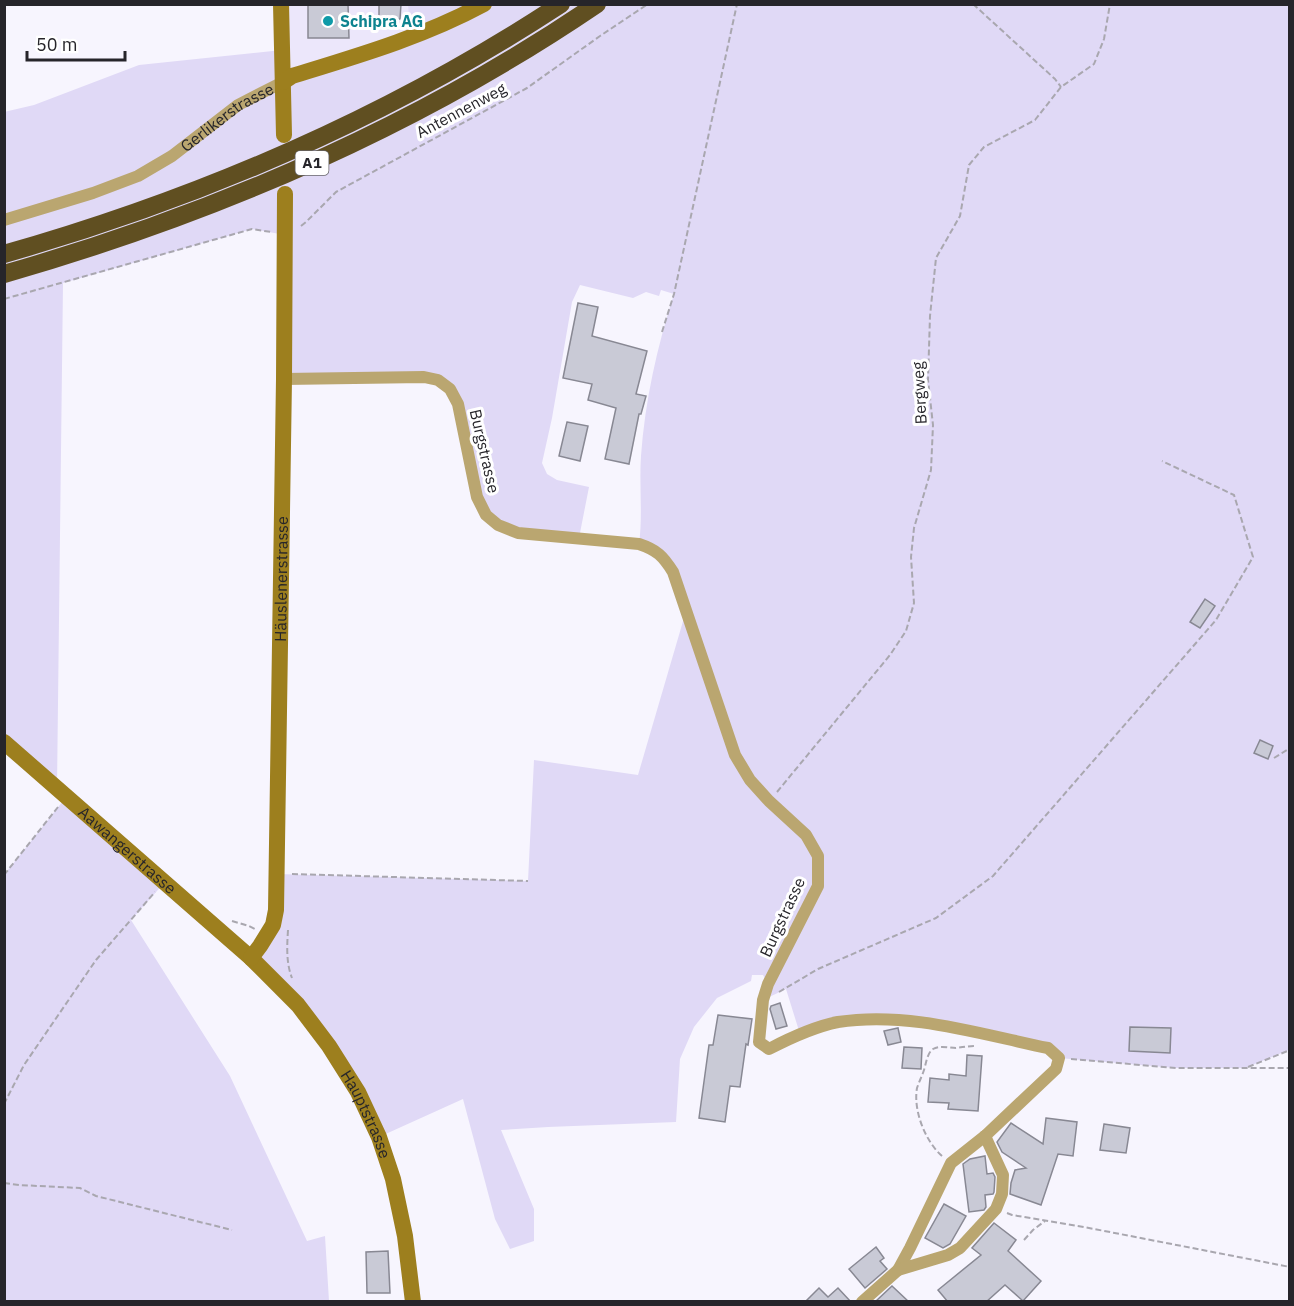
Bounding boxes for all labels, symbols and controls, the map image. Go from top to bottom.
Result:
place label: Schipra AG [340,11,423,31]
marker: Schipra AG [321,14,335,28]
scale bar [27,24,124,62]
text: 50 m [36,33,78,56]
street label: Gerlikerstrasse [176,78,277,156]
street label: Antennenweg [413,78,510,142]
road number: A1 [296,151,328,175]
street label: Bergweg [907,361,931,425]
street label: Burgstrasse [466,407,504,495]
street label: Häuslenerstrasse [270,516,292,642]
street label: Aawangerstrasse [74,802,181,898]
street label: Burgstrasse [755,874,809,960]
street label: Hauptstrasse [337,1066,395,1161]

